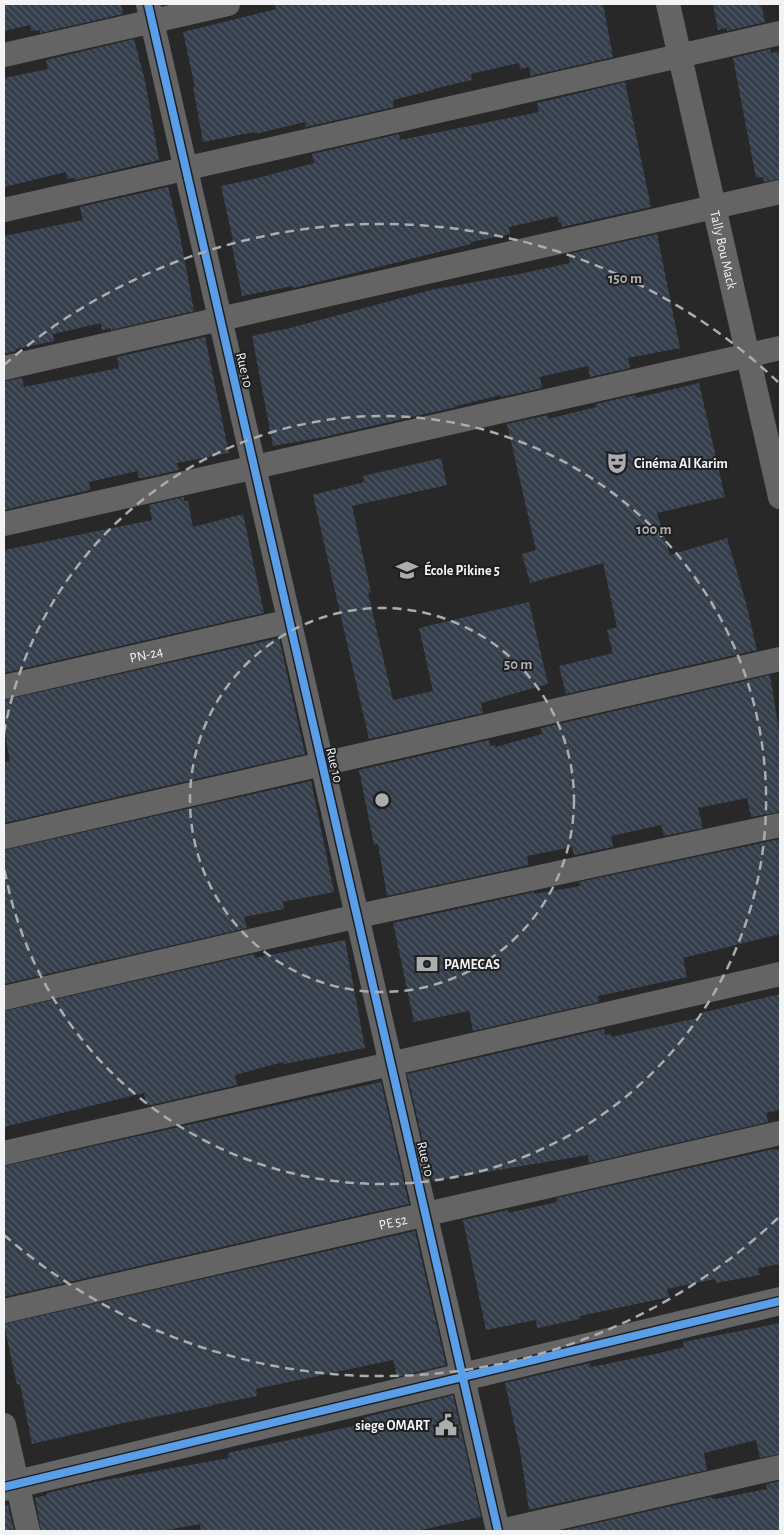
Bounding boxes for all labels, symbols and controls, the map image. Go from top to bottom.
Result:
street label: Tally Bou Mack [707,209,739,291]
text: 150 m [608,271,642,286]
street label: Rue 10 [233,351,255,389]
theatre icon: Cinéma Al Karim [604,450,630,476]
place label: Cinéma Al Karim [634,457,728,471]
text: 100 m [636,522,672,537]
school or university icon: École Pikine 5 [394,557,420,583]
place label: École Pikine 5 [424,561,500,578]
street label: PN-24 [128,644,165,666]
text: 50 m [504,657,532,672]
street label: Rue 10 [323,746,345,784]
centre of rings [373,791,391,809]
bank icon: PAMECAS [414,951,440,977]
place label: PAMECAS [444,958,500,972]
street label: Rue 10 [414,1140,436,1178]
street label: PE 52 [378,1213,409,1233]
public building icon: siege OMART [433,1412,459,1438]
place label: siege OMART [355,1419,430,1433]

